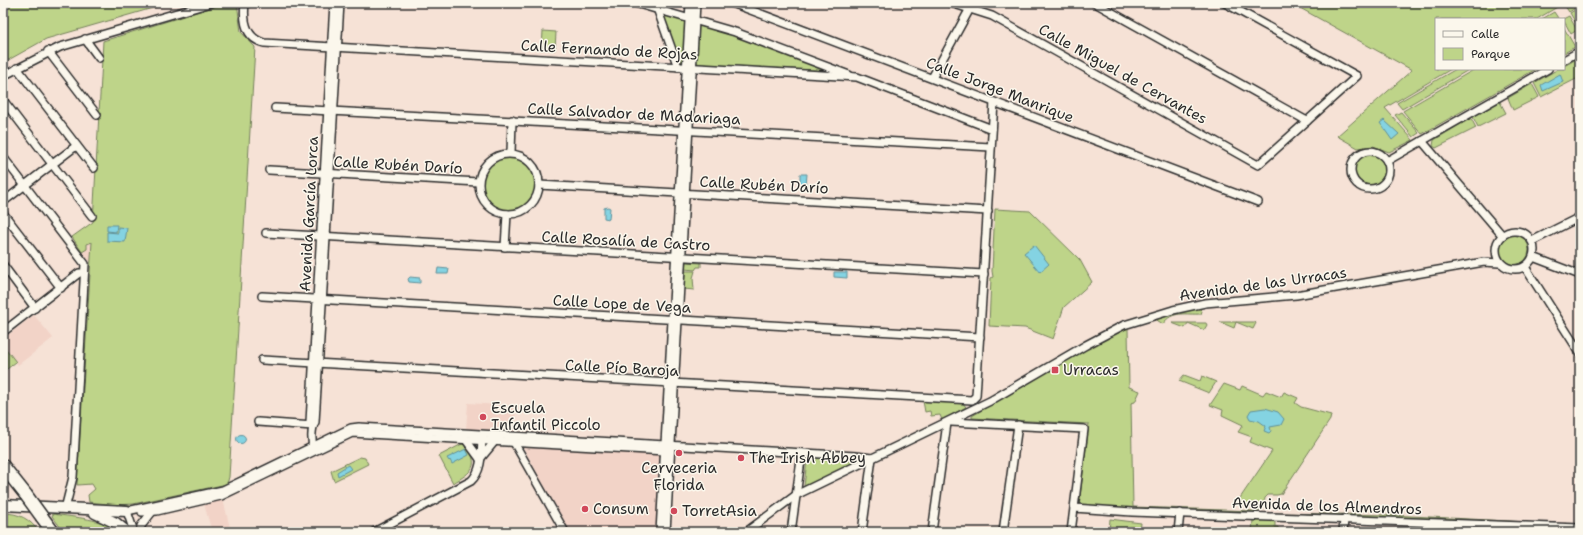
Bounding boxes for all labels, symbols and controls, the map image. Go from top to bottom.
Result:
legend [1435,18,1565,70]
street label: Calle Miguel de Cervantes [1035,19,1211,129]
text: Calle [1471,26,1500,42]
street label: Calle Fernando de Rojas [520,35,698,65]
text: Parque [1471,46,1510,62]
street label: Calle Jorge Manrique [923,53,1077,127]
street label: Calle Salvador de Madariaga [527,98,742,130]
street label: Avenida García Lorca [295,135,323,292]
street label: Calle Rubén Darío [333,152,463,178]
street label: Calle Rubén Darío [699,172,829,198]
street label: Calle Rosalía de Castro [541,227,711,255]
street label: Avenida de las Urracas [1178,262,1348,306]
street label: Calle Lope de Vega [552,290,692,318]
street label: Calle Pío Baroja [565,355,680,381]
place label: Urracas [1063,360,1119,380]
marker: Urracas [1050,365,1060,375]
place label: Escuela Infantil Piccolo [491,398,601,435]
marker: Escuela Infantil Piccolo [478,412,488,422]
marker: Cerveceria Florida [674,448,684,458]
place label: The Irish Abbey [749,448,866,468]
marker: The Irish Abbey [736,453,746,463]
place label: Cerveceria Florida [641,458,718,495]
street label: Avenida de los Almendros [1232,493,1422,519]
place label: Consum [593,499,649,519]
place label: TorretAsia [682,501,758,521]
marker: Consum [580,504,590,514]
marker: TorretAsia [669,506,679,516]

